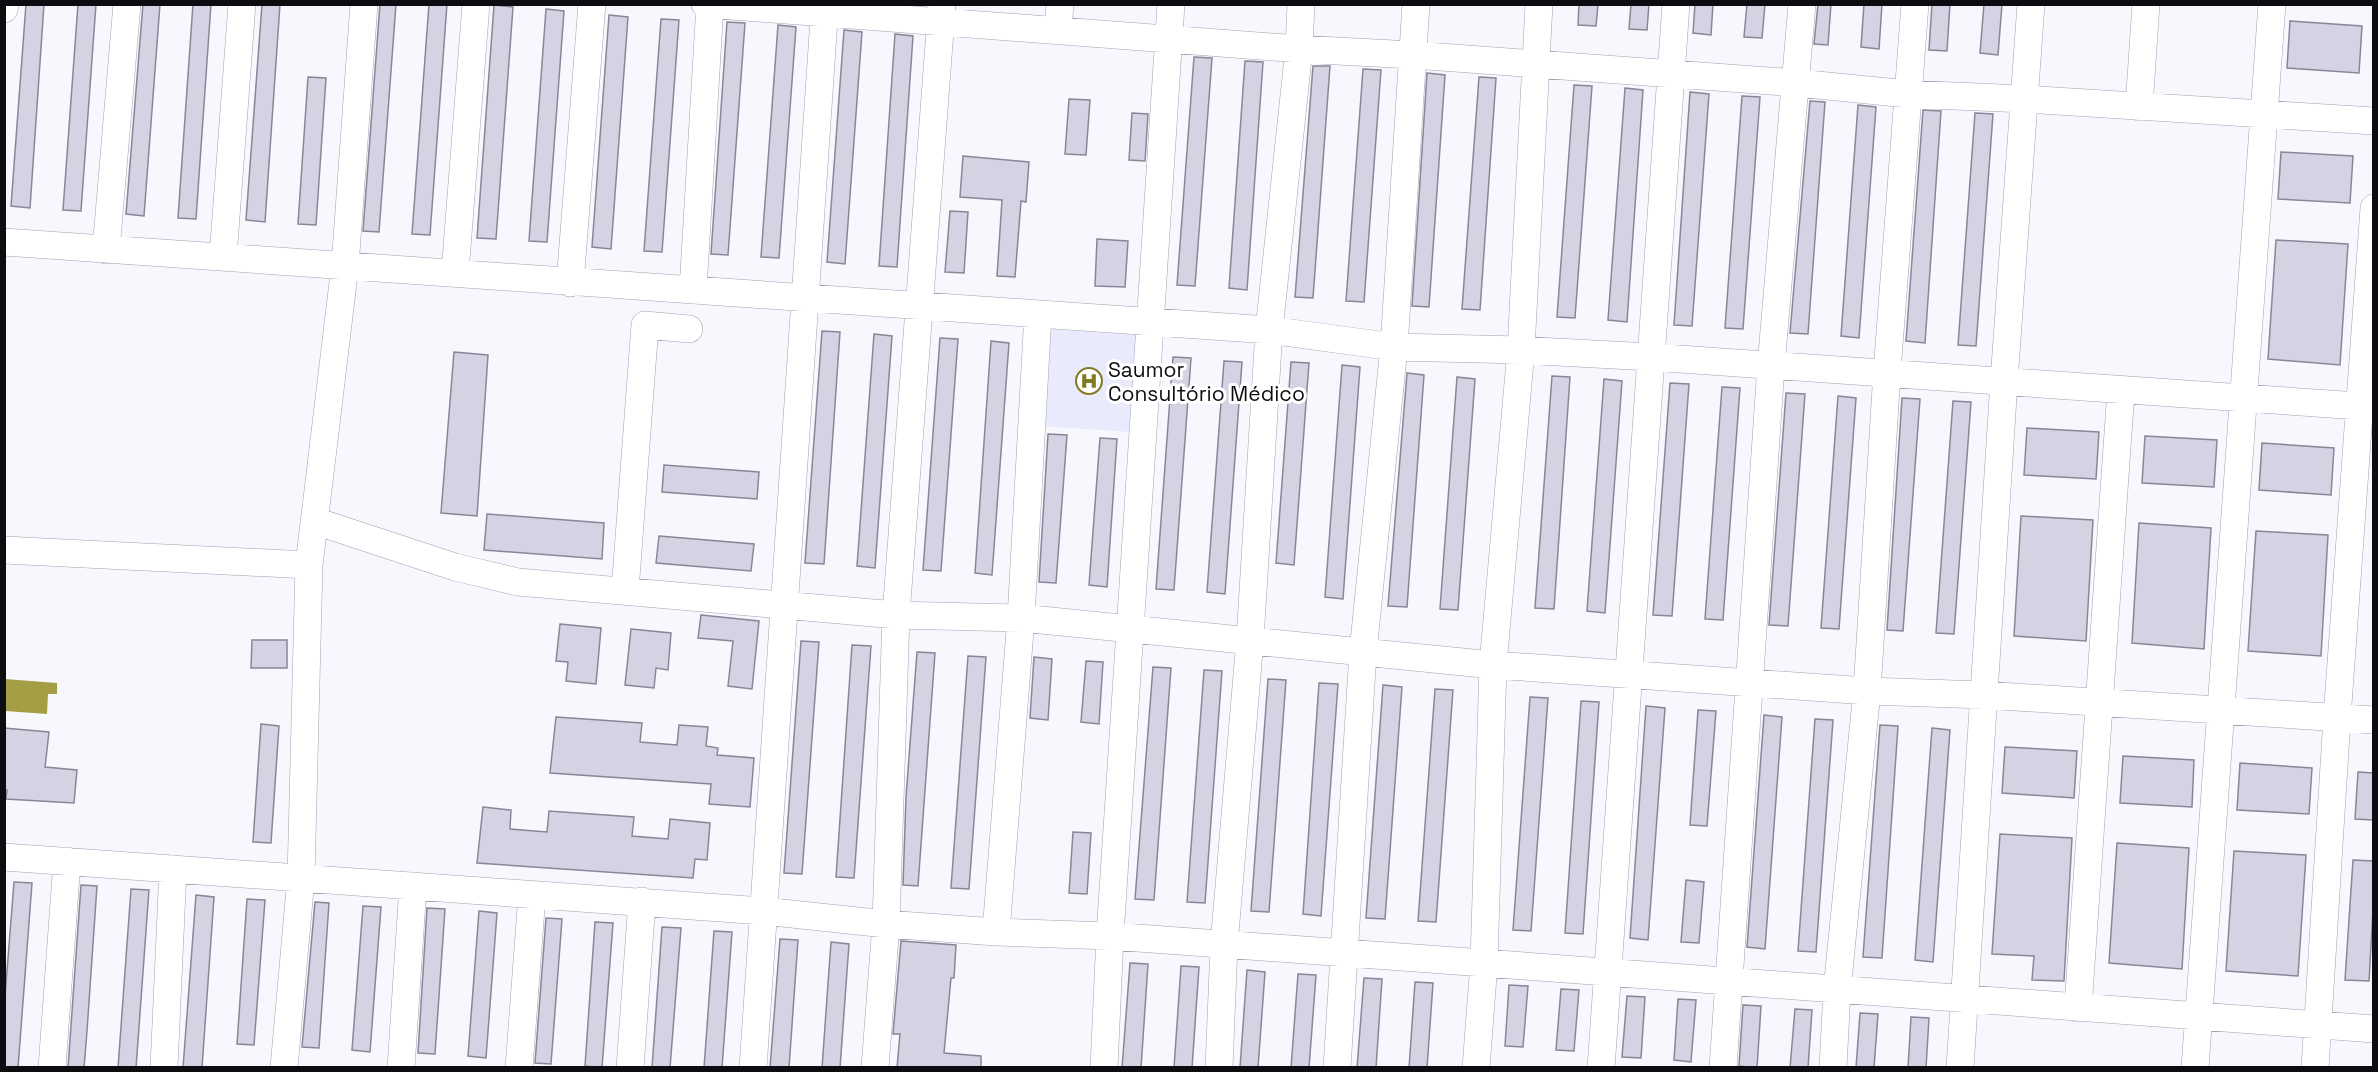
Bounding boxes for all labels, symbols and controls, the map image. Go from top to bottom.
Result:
place label: Saumor Consultório Médico [1108,356,1305,407]
hospital icon: Saumor Consultório Médico [1074,366,1104,396]

